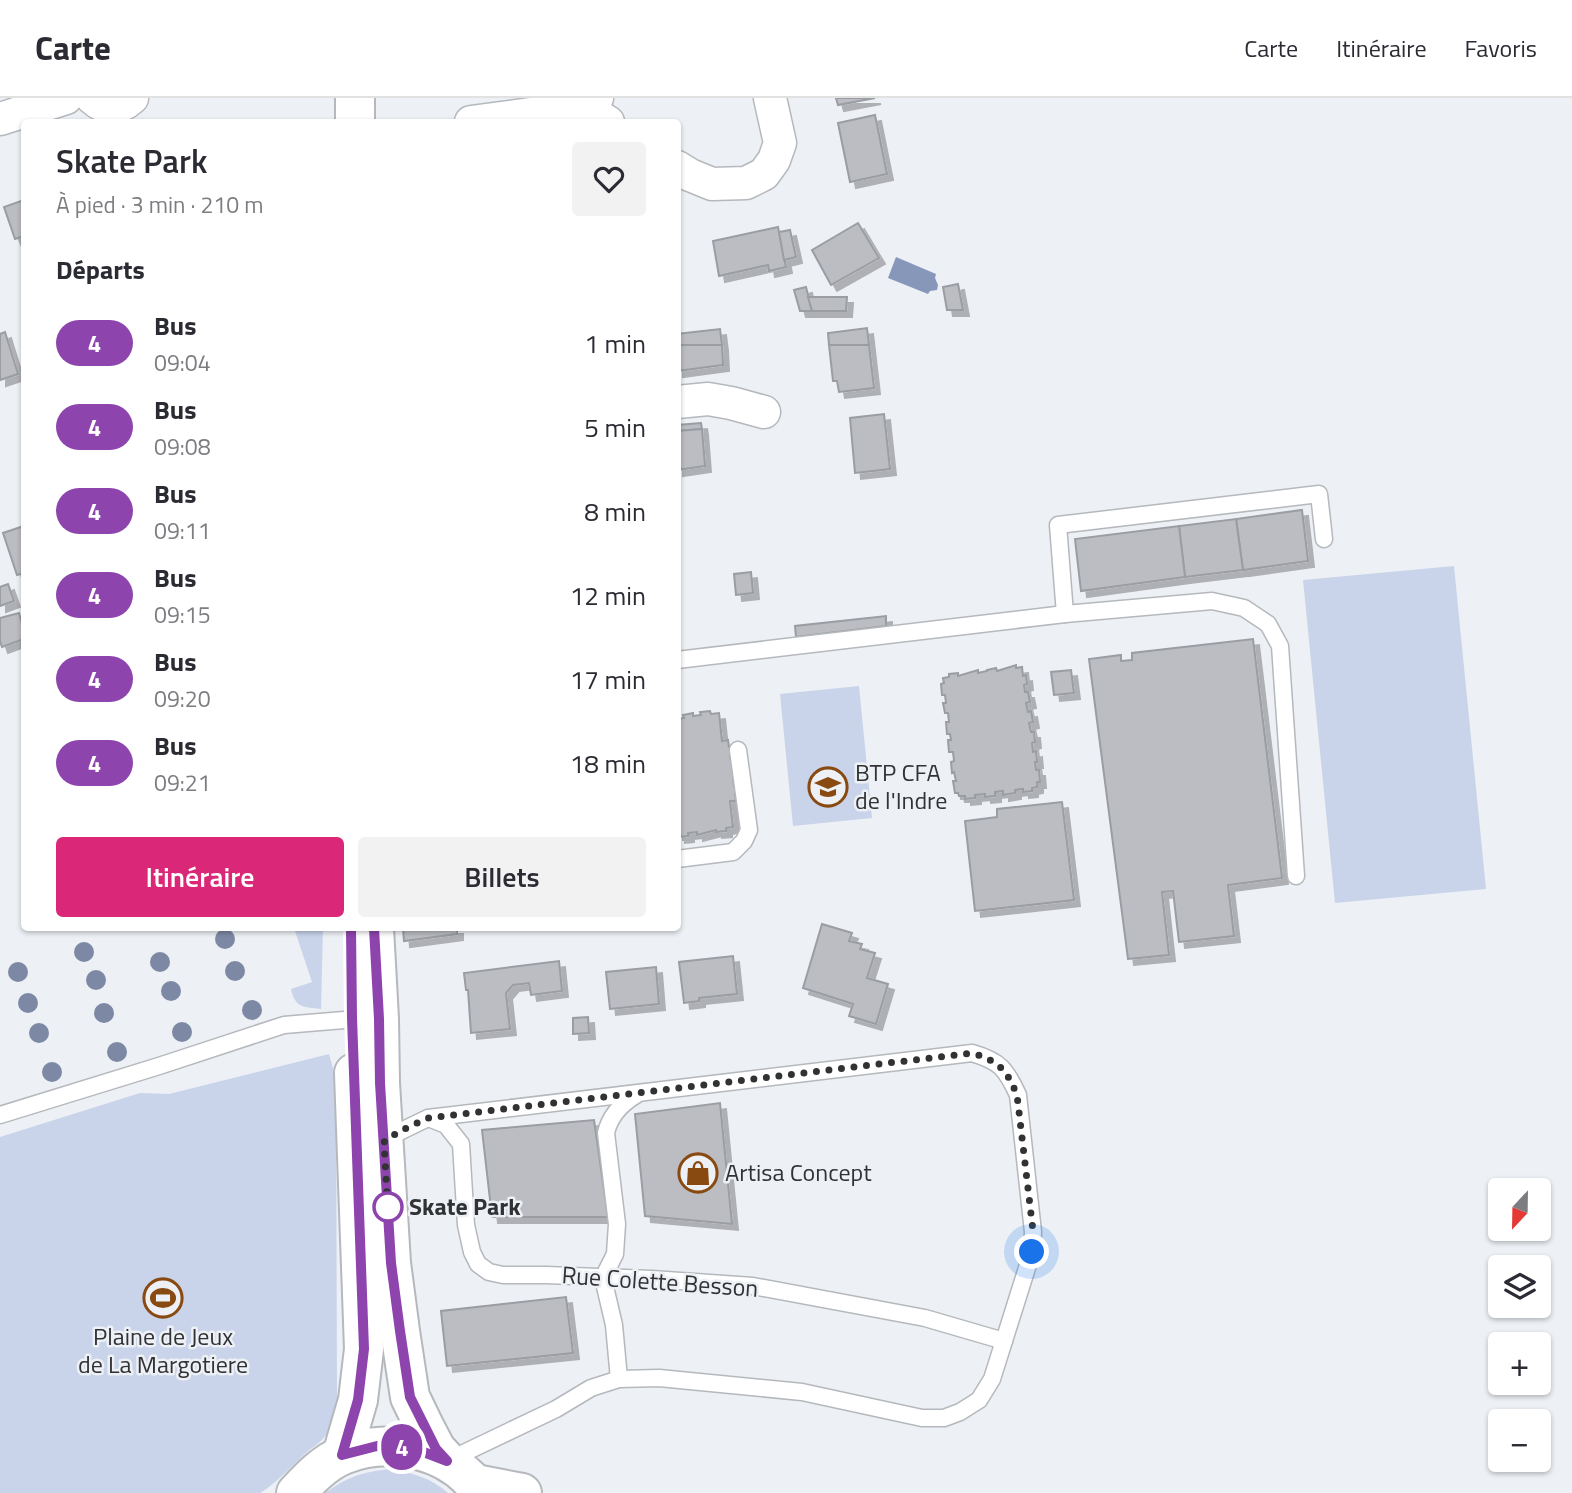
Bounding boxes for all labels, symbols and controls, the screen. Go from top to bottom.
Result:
text: Carte [35,23,111,73]
text: Carte [1244,30,1298,66]
text: Itinéraire [1336,30,1427,66]
text: Favoris [1465,30,1537,66]
text: Skate Park [56,136,207,186]
button: heart [572,142,646,216]
text: À pied · 3 min · 210 m [56,187,263,222]
text: Départs [56,250,145,289]
text: Bus [154,306,196,345]
text: 1 min [584,324,646,363]
text: 4 [88,325,101,361]
text: 09:04 [154,345,211,380]
text: Bus [154,390,196,429]
text: 5 min [584,408,646,447]
text: 4 [88,409,101,445]
text: 09:08 [154,429,211,464]
text: Bus [154,474,196,513]
text: 8 min [584,492,646,531]
text: 4 [88,493,101,529]
text: 09:11 [154,513,211,548]
text: Bus [154,558,196,597]
text: 12 min [570,576,646,615]
text: 4 [88,577,101,613]
text: 09:15 [154,597,211,632]
text: Bus [154,642,196,681]
text: 17 min [570,660,646,699]
text: 4 [88,661,101,697]
text: 09:20 [154,681,211,716]
text: Bus [154,726,196,765]
text: 18 min [570,744,646,783]
text: 4 [88,745,101,781]
place label: BTP CFA de l'Indre [855,754,947,818]
text: 09:21 [154,765,211,800]
school or university icon: BTP CFA de l'Indre [807,766,849,808]
button: Itinéraire [56,837,344,917]
button: Billets [358,837,646,917]
shop icon: Artisa Concept [677,1152,719,1194]
place label: Artisa Concept [725,1154,872,1190]
north arrow [1488,1178,1550,1241]
map controls [1488,1178,1551,1472]
place label: Skate Park [409,1188,521,1224]
marker: Skate Park [373,1192,403,1222]
your location [1014,1234,1049,1269]
button: layers [1488,1255,1551,1318]
street label: Rue Colette Besson [561,1256,760,1306]
sports icon: Plaine de Jeux de La Margotiere [142,1277,184,1319]
place label: Plaine de Jeux de La Margotiere [78,1318,248,1382]
button: + [1488,1332,1551,1395]
button: − [1488,1409,1551,1472]
line badge: 4 [379,1424,425,1470]
text: 4 [395,1429,409,1465]

